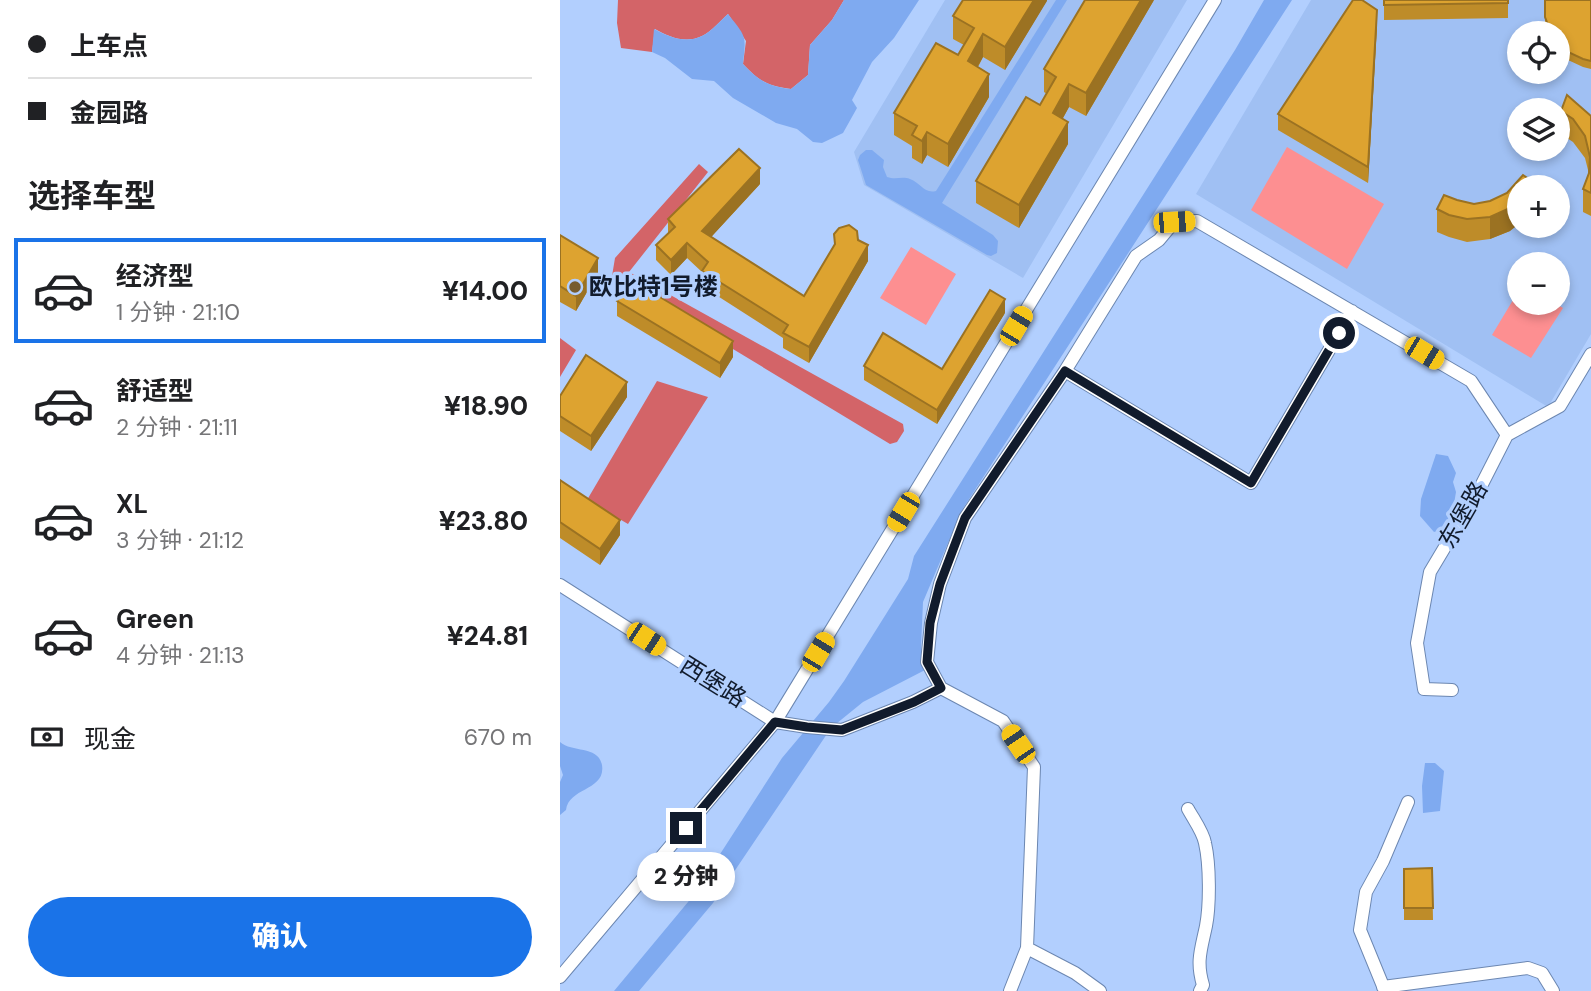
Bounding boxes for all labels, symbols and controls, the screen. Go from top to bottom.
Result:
map controls [1507,21,1570,315]
button: locate [1507,21,1570,84]
text: 上车点 [70,29,148,63]
text: 金园路 [70,96,148,130]
button: layers [1507,98,1570,161]
text: 选择车型 [28,175,156,217]
button: + [1507,175,1570,238]
car [1153,210,1196,234]
button: − [1507,252,1570,315]
icon: car [32,259,95,322]
text: 经济型 [116,259,194,293]
place label: 欧比特1号楼 [589,271,718,302]
text: ¥14.00 [442,274,528,308]
marker: 欧比特1号楼 [567,279,583,295]
text: 1 分钟 · 21:10 [116,297,240,327]
car [997,303,1036,349]
route start [1323,317,1355,349]
car [1401,333,1448,373]
icon: car [32,374,95,437]
text: 舒适型 [116,374,194,408]
text: ¥18.90 [444,389,528,423]
text: 2 分钟 · 21:11 [116,412,238,442]
street label: 东堡路 [1431,476,1494,554]
text: XL [116,487,148,521]
icon: car [32,489,95,552]
car [884,489,923,535]
text: ¥23.80 [439,504,528,538]
text: 3 分钟 · 21:12 [116,525,244,555]
text: Green [116,602,194,636]
icon: car [32,604,95,667]
text: ¥24.81 [447,619,528,653]
car [623,619,670,659]
car [799,629,838,675]
text: 4 分钟 · 21:13 [116,640,245,670]
street label: 西堡路 [675,649,752,714]
icon: cash [28,718,66,756]
car [998,721,1039,767]
text: 现金 [84,722,136,756]
text: 670 m [464,722,532,752]
route end [670,812,702,844]
callout: 2 分钟 [637,852,735,902]
text: 2 分钟 [654,861,718,891]
button: 确认 [28,897,532,977]

